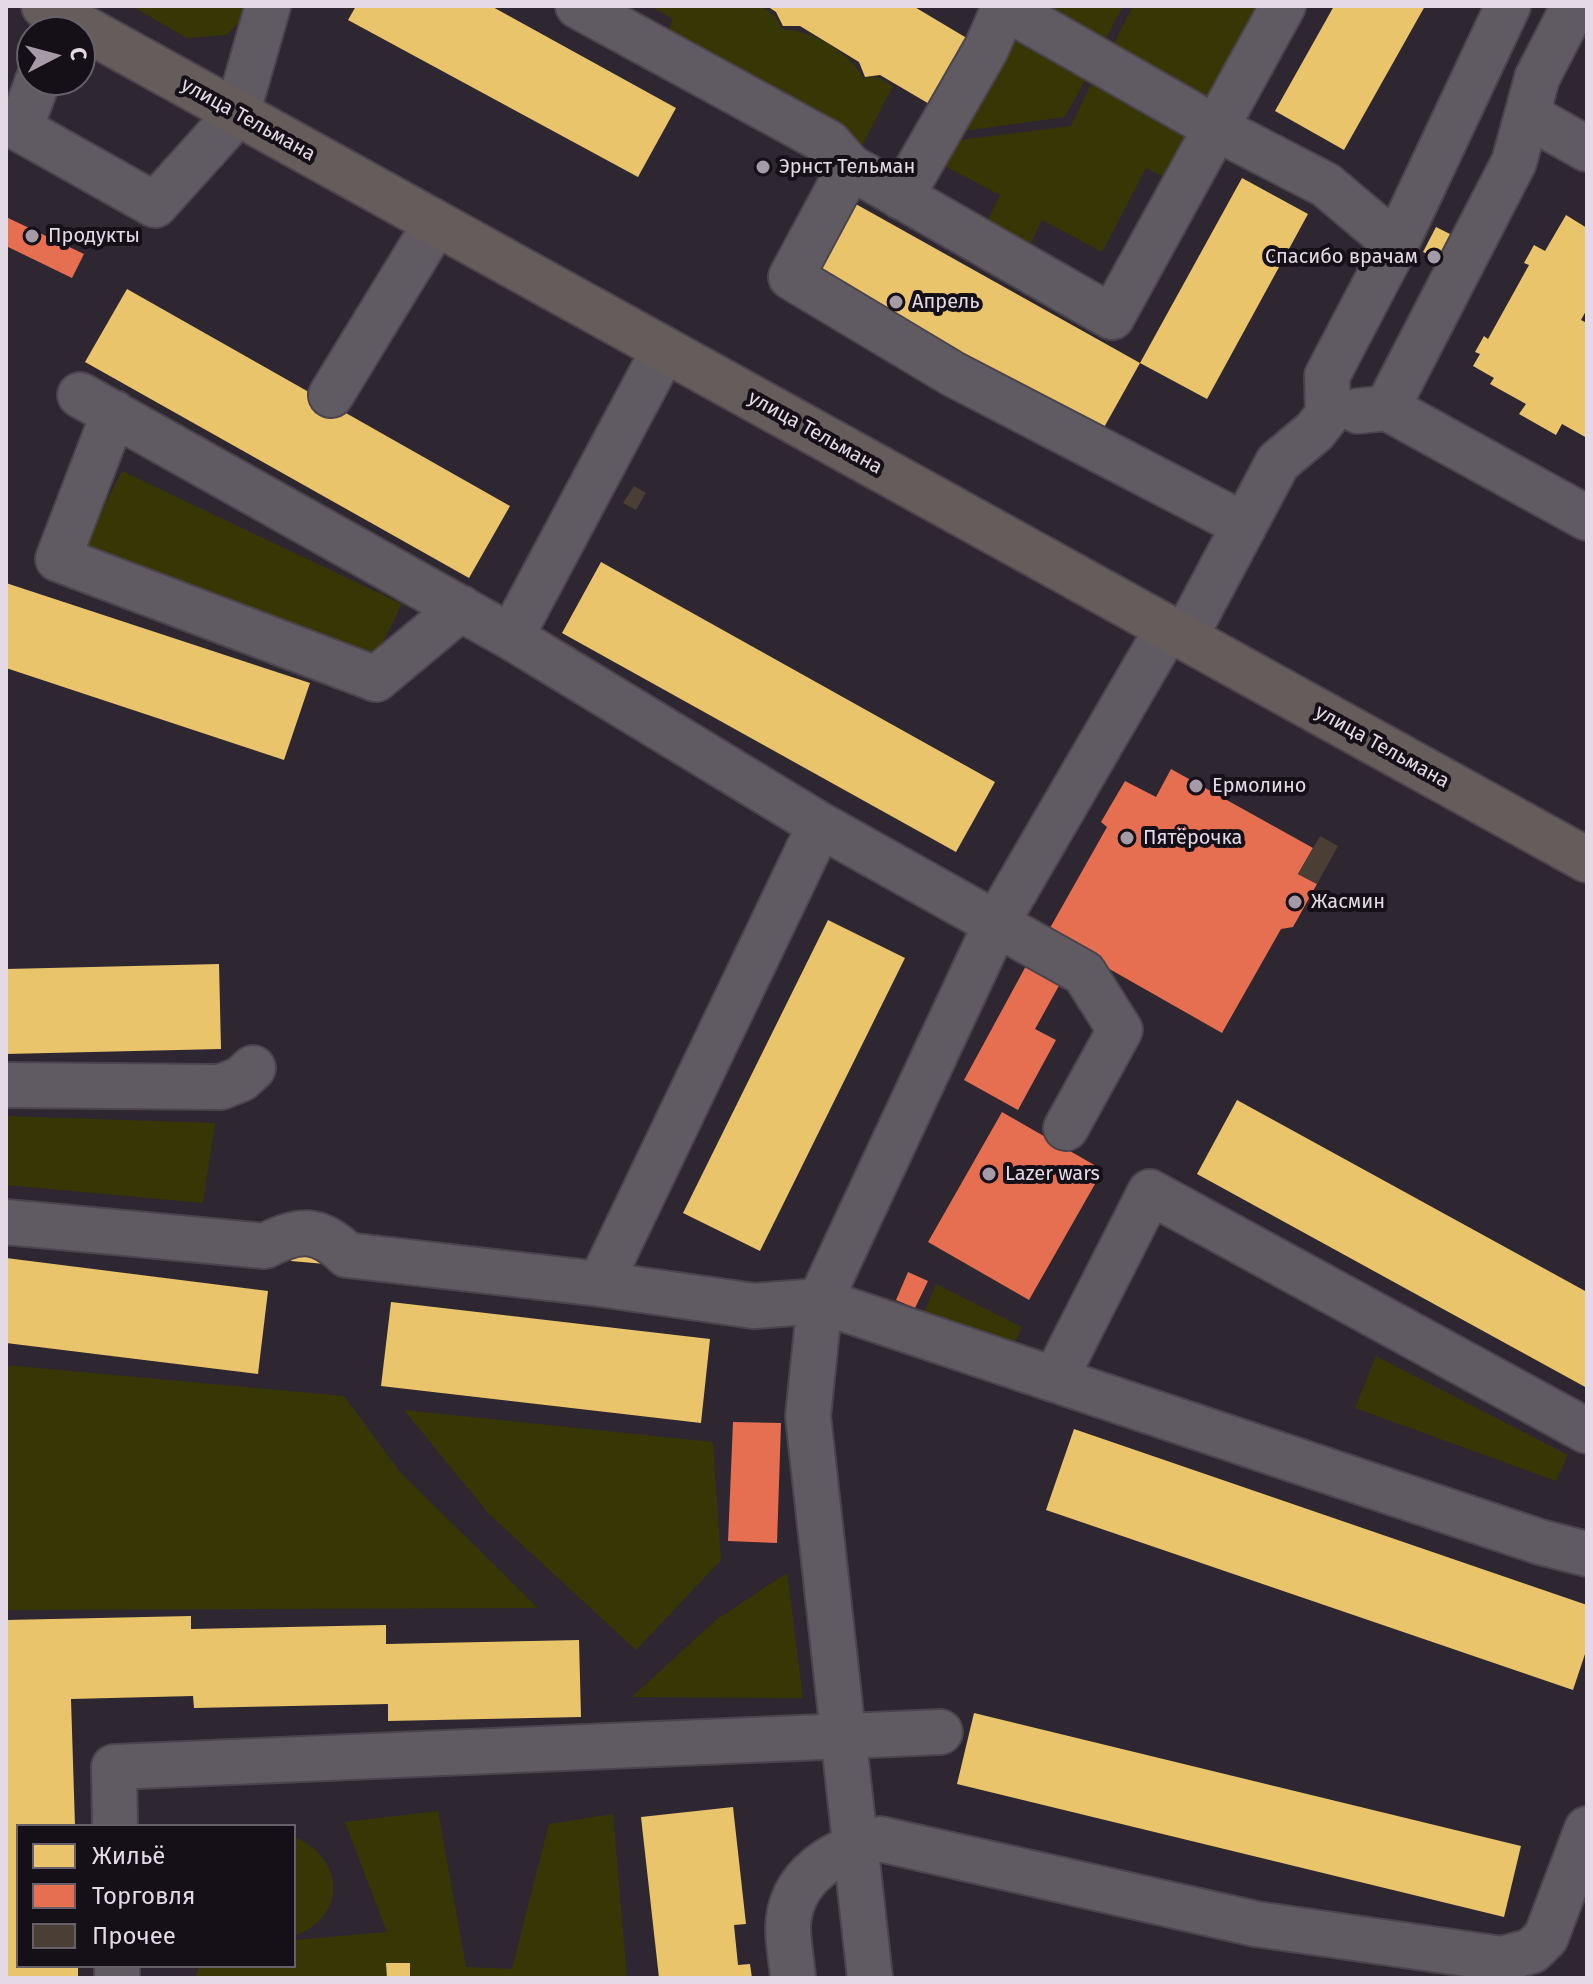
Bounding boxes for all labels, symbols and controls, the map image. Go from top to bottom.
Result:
north arrow [16,16,96,96]
text: С [64,46,92,61]
street label: улица Тельмана [177,73,319,167]
place label: Эрнст Тельман [779,155,915,179]
marker: Эрнст Тельман [754,158,772,176]
place label: Продукты [48,224,140,248]
marker: Продукты [23,227,41,245]
place label: Спасибо врачам [1265,245,1418,269]
marker: Спасибо врачам [1425,248,1443,266]
place label: Апрель [912,290,980,314]
marker: Апрель [887,293,905,311]
street label: улица Тельмана [744,386,886,480]
street label: улица Тельмана [1311,700,1453,794]
place label: Ермолино [1212,774,1307,798]
marker: Ермолино [1187,777,1205,795]
place label: Пятёрочка [1143,826,1242,850]
marker: Пятёрочка [1118,829,1136,847]
place label: Жасмин [1311,890,1385,914]
marker: Жасмин [1286,893,1304,911]
place label: Lazer wars [1005,1162,1100,1186]
marker: Lazer wars [980,1165,998,1183]
legend [16,1824,296,1968]
text: Жильё [92,1842,165,1870]
text: Торговля [92,1882,195,1910]
text: Прочее [92,1922,176,1950]

